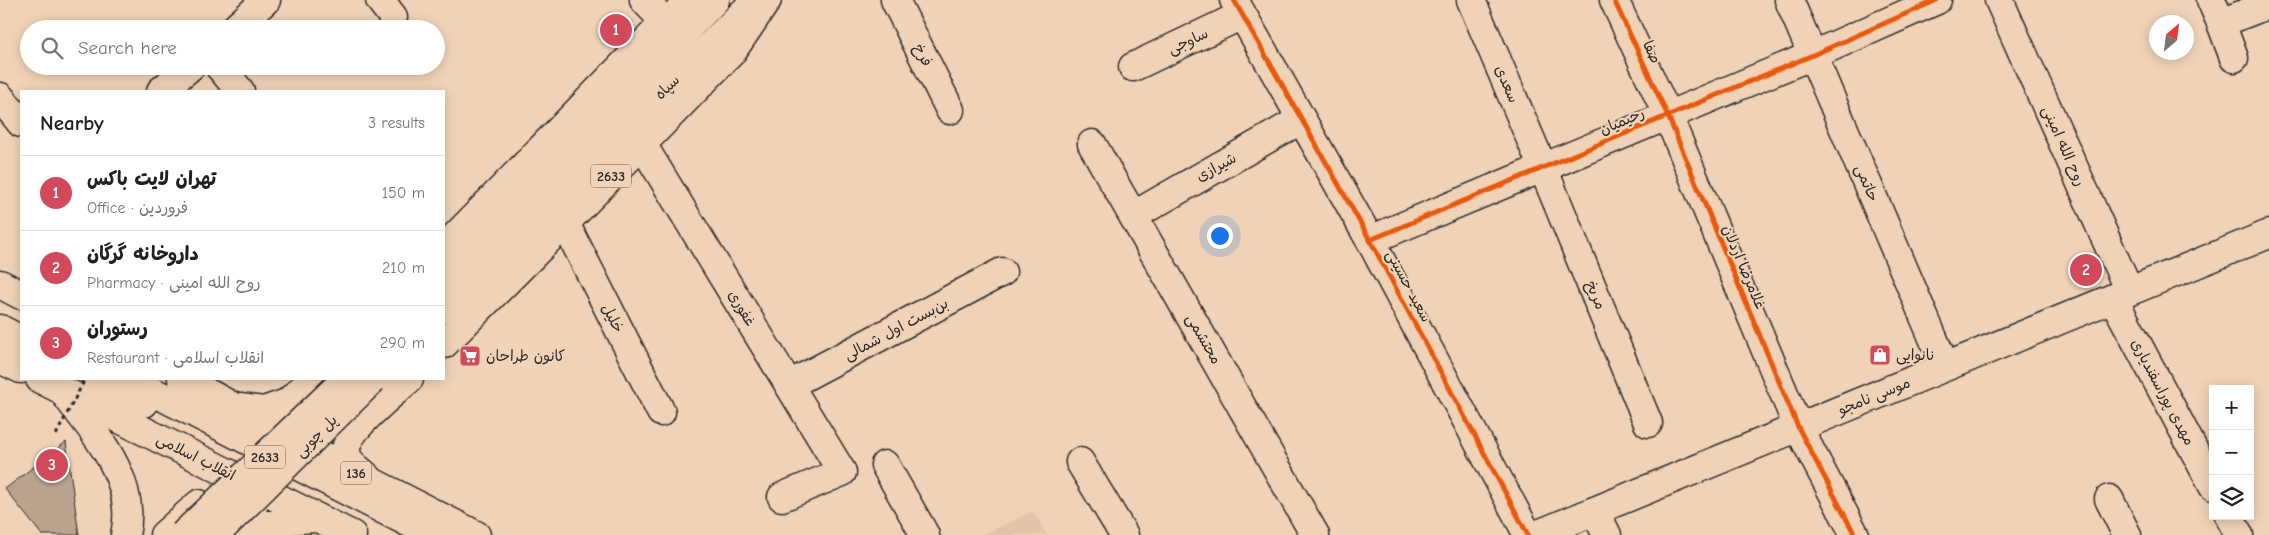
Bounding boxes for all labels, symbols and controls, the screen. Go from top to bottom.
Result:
pin: 1 [600,11,632,49]
north arrow [2149,15,2194,60]
search box [20,20,445,75]
street label: ساوجی [1165,24,1211,59]
icon: search [38,34,66,62]
text: Search here [78,37,177,59]
street label: صفا [1639,38,1665,66]
street label: فرخ [909,41,936,70]
street label: سعدی [1491,62,1523,106]
street label: سپاه [651,71,684,104]
street label: روح الله امینی [2037,103,2090,189]
street label: رحیمیان [1597,104,1647,138]
text: Nearby [40,111,104,135]
text: 3 results [368,114,425,132]
street label: شیرازی [1193,149,1239,185]
street label: حاتمی [1850,162,1883,205]
road number: 2633 [591,165,631,188]
text: تهران لایت باکس [87,168,216,190]
text: 1 [53,184,59,202]
text: 150 m [382,184,425,202]
text: Office · فروردین [87,199,188,217]
street label: غلامرضا اردلان [1718,222,1770,312]
your location [1207,223,1233,249]
text: داروخانه گرگان [87,243,199,265]
street label: سعید حسینی [1382,247,1435,325]
pin: 2 [2070,251,2102,289]
text: 2 [52,259,60,277]
text: 210 m [382,259,425,277]
text: Pharmacy · روح الله امینی [87,274,261,292]
street label: مریخ [1581,278,1610,312]
street label: غفوری [724,287,760,329]
street label: بن‌بست اول شمالی [841,294,952,365]
street label: خلیل [598,300,628,336]
street label: محتشمی [1182,311,1226,368]
text: رستوران [87,318,148,340]
text: 3 [52,334,60,352]
text: 290 m [380,334,425,352]
street label: مهدی پوراسفندیاری [2126,336,2199,449]
shop icon: نانوایی [1868,343,1892,367]
supermarket icon: کانون طراحان [458,344,482,368]
place label: نانوایی [1896,346,1935,365]
place label: کانون طراحان [486,347,565,365]
text: Restaurant · انقلاب اسلامی [87,349,264,367]
street label: موسی نامجو [1834,373,1913,420]
map controls [2209,385,2254,520]
button: + [2209,385,2254,430]
street label: پل چوبی [291,411,342,462]
street label: انقلاب اسلامی [153,430,238,485]
button: − [2209,430,2254,475]
pin: 3 [36,446,68,484]
road number: 2633 [245,446,285,468]
road number: 136 [341,462,371,484]
button: layers [2209,475,2254,520]

